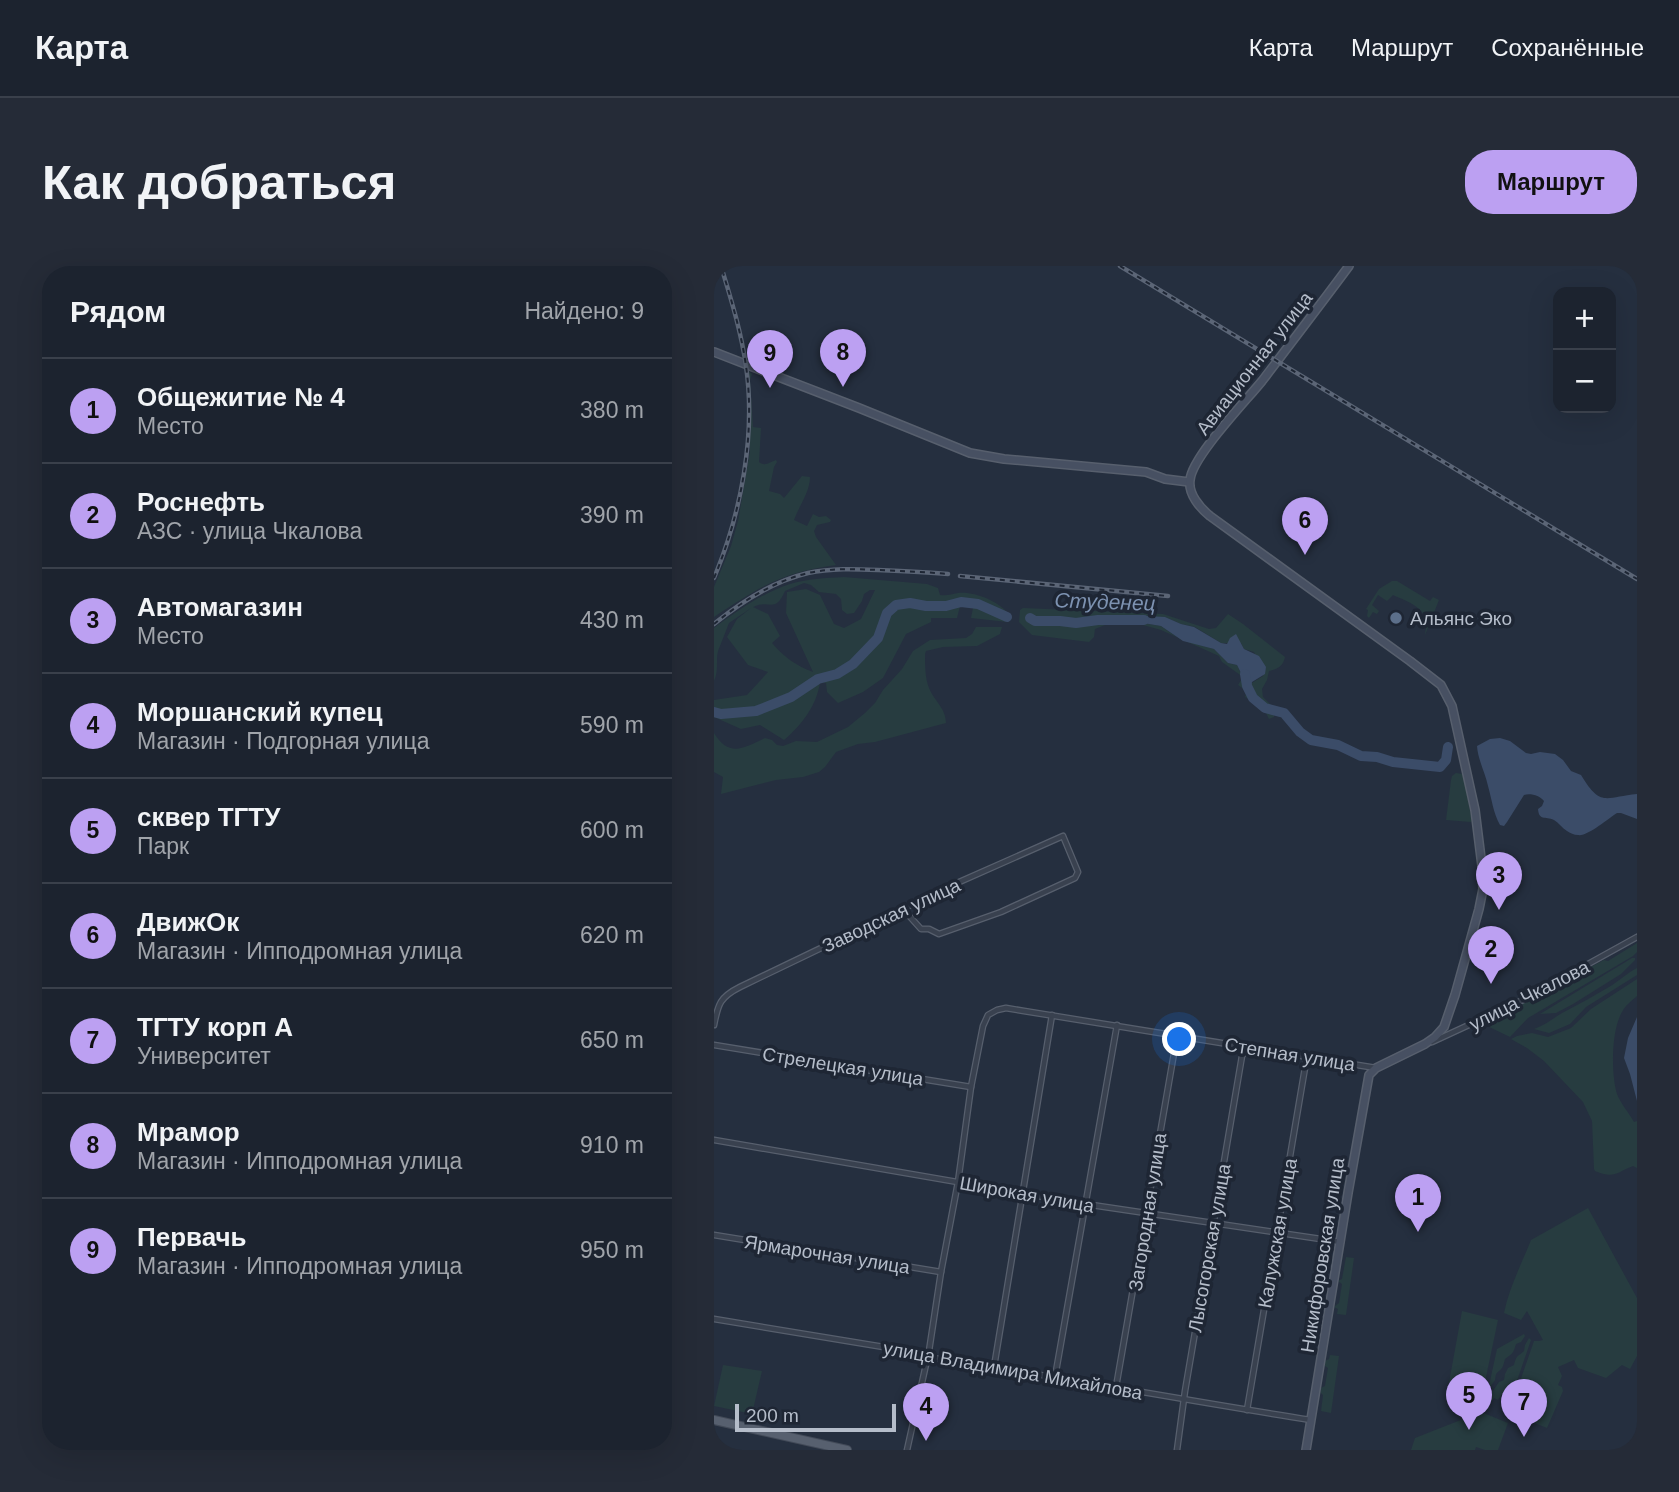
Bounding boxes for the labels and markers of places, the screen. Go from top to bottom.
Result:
pin: 8 [820,329,866,387]
pin: 9 [747,330,793,388]
pin: 6 [1282,497,1328,555]
place label: Альянс Эко [1410,608,1512,629]
marker: Альянс Эко [1388,610,1404,626]
pin: 3 [1476,852,1522,910]
pin: 2 [1468,926,1514,984]
pin: 1 [1395,1174,1441,1232]
pin: 5 [1446,1372,1492,1430]
pin: 7 [1501,1379,1547,1437]
pin: 4 [903,1383,949,1441]

